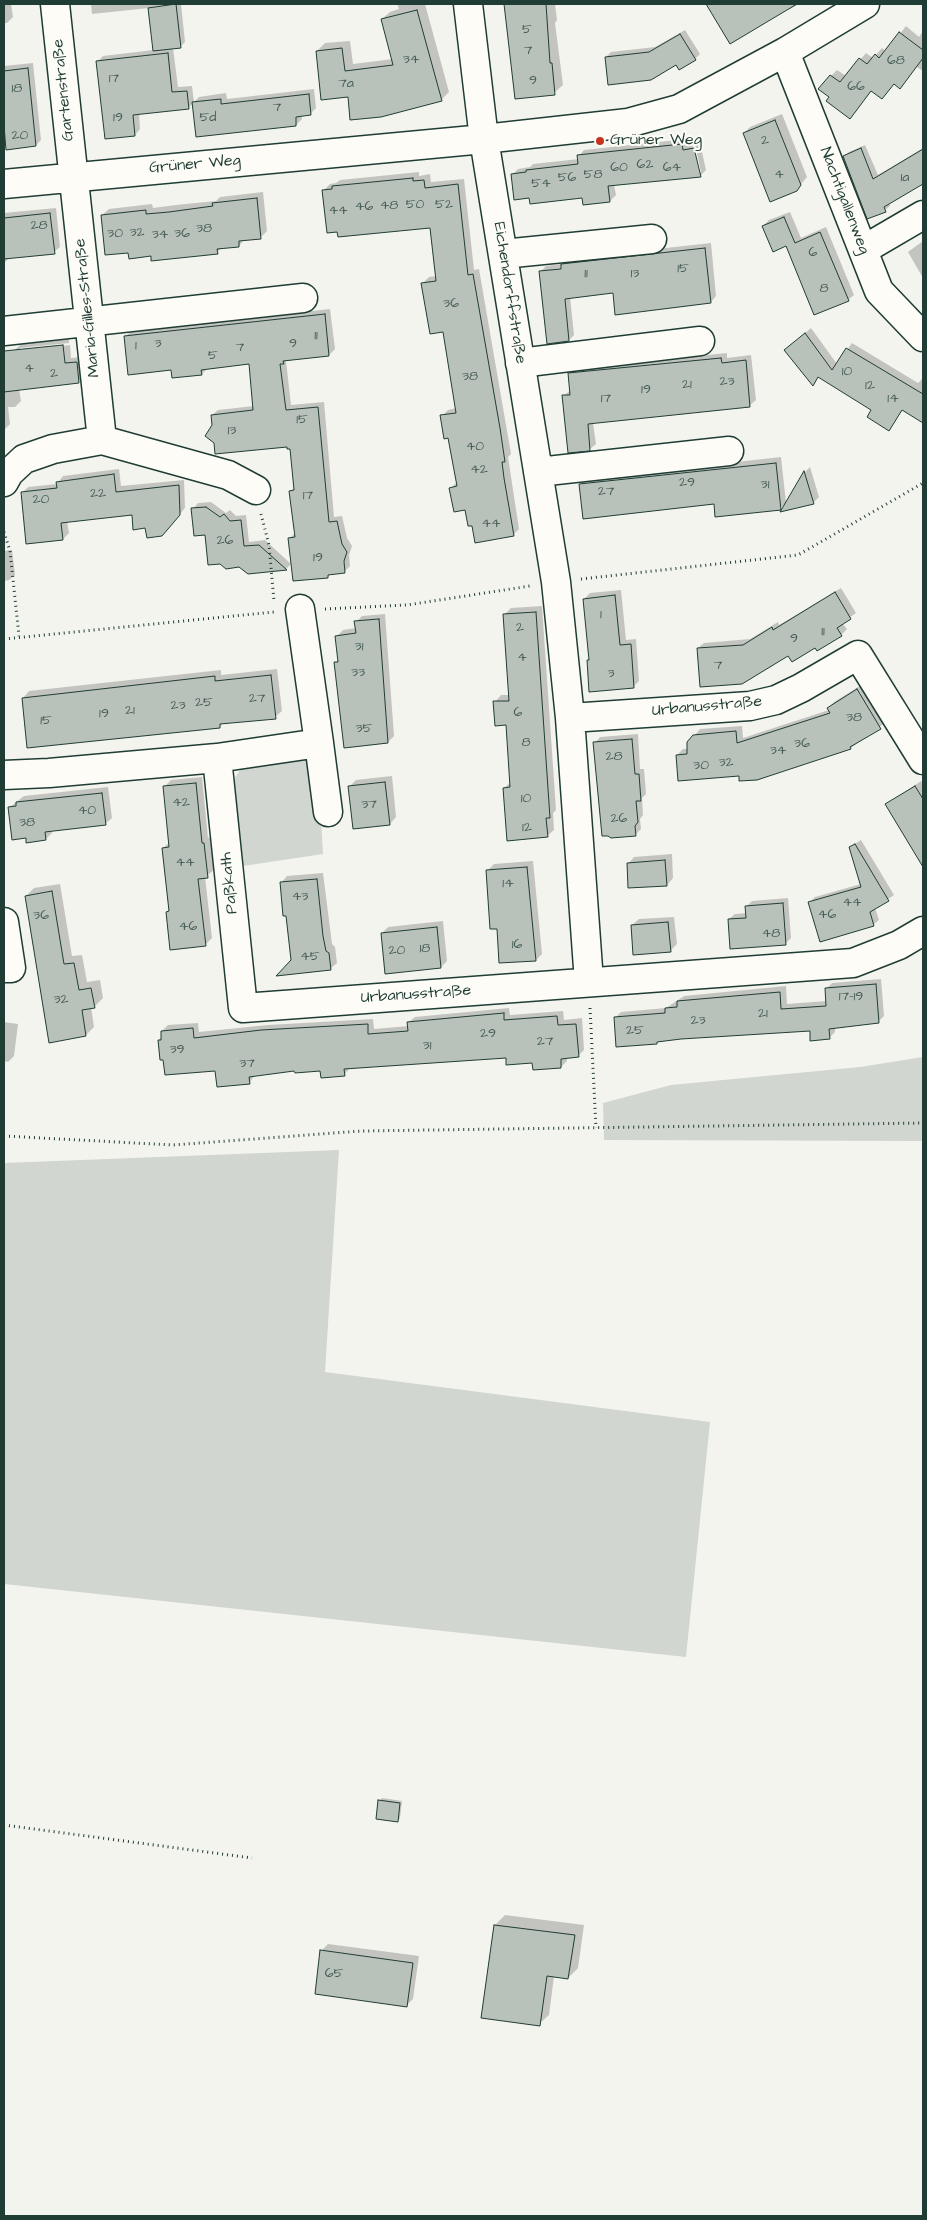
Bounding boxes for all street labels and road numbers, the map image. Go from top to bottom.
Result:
street label: Gartenstraße [49,38,79,142]
street label: Nachtigallenweg [815,145,873,257]
street label: Grüner Weg [148,151,242,179]
street label: Eichendorffstraße [488,221,530,365]
street label: Maria-Gilles-Straße [71,238,105,378]
street label: Urbanusstraße [651,693,763,721]
street label: Paßkath [217,851,243,915]
street label: Urbanusstraße [360,982,472,1008]

